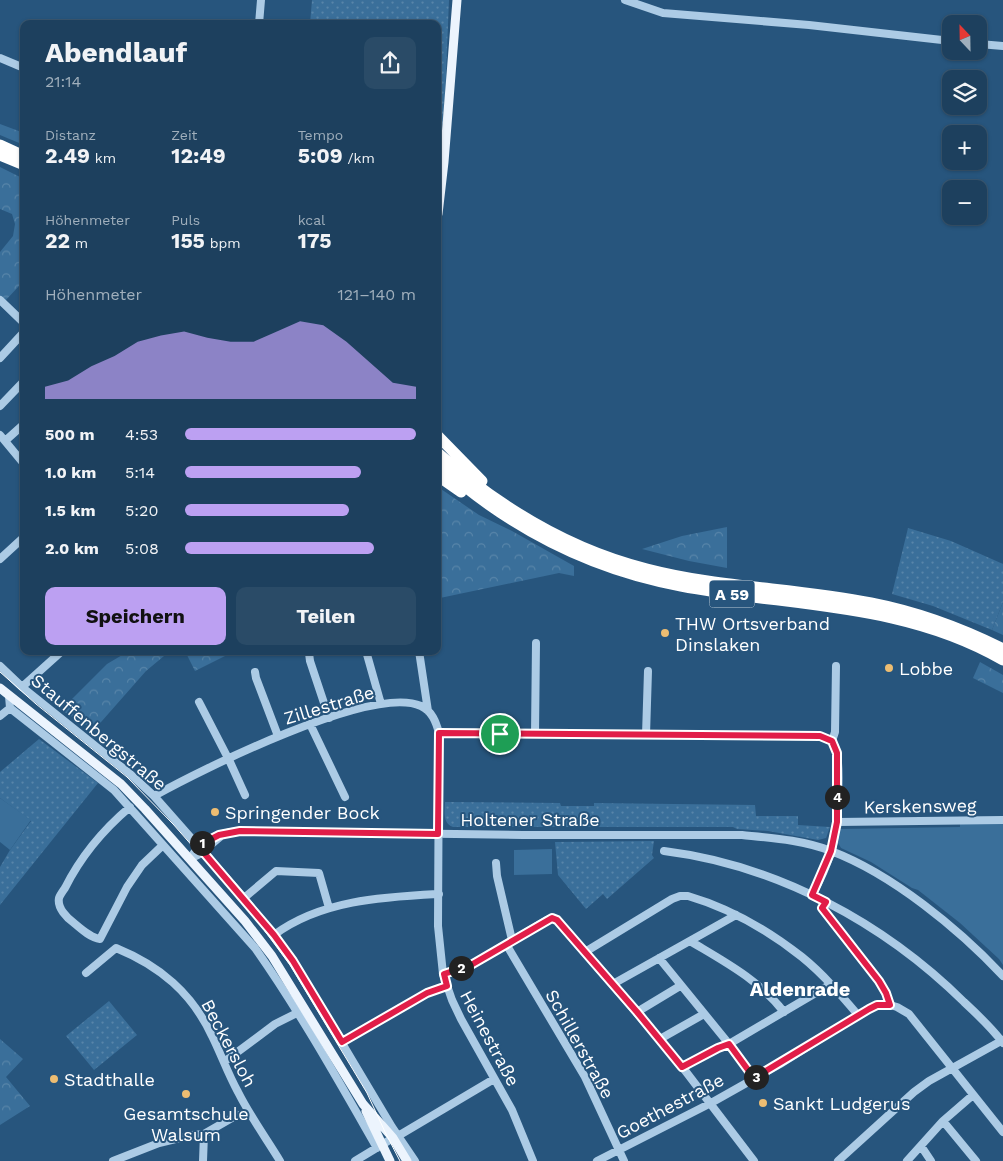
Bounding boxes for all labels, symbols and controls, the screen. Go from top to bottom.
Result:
north arrow [942,15,988,60]
map controls [942,15,987,225]
text: Abendlauf [45,36,187,69]
button: share [364,37,416,89]
button: layers [942,70,987,115]
text: 21:14 [45,72,81,91]
button: + [942,125,987,170]
text: Distanz [45,127,96,143]
text: Zeit [171,127,197,143]
text: Tempo [298,127,343,143]
text: 2.49 [45,143,90,168]
text: 12:49 [171,143,226,168]
text: 5:09 [298,143,343,168]
text: km [90,150,116,166]
text: /km [343,150,375,166]
button: − [942,180,987,225]
text: Höhenmeter [45,212,130,228]
text: Puls [171,212,200,228]
text: kcal [298,212,325,228]
text: 22 [45,228,70,253]
text: 155 [171,228,205,253]
text: 175 [298,228,331,253]
text: m [70,235,88,251]
text: bpm [205,235,241,251]
text: Höhenmeter [45,285,142,304]
text: 121–140 m [338,285,416,304]
text: 500 m [45,425,95,444]
text: 4:53 [125,425,158,444]
text: 1.0 km [45,463,96,482]
text: 5:14 [125,463,155,482]
text: 1.5 km [45,501,95,520]
text: 5:20 [125,501,158,520]
text: 2.0 km [45,539,99,558]
text: 5:08 [125,539,159,558]
road number: A 59 [710,580,754,608]
button: Speichern [45,587,226,645]
button: Teilen [236,587,416,645]
place label: THW Ortsverband Dinslaken [675,613,830,655]
marker: THW Ortsverband Dinslaken [659,627,671,639]
place label: Lobbe [899,658,953,679]
marker: Lobbe [883,662,895,674]
street label: Stauffenbergstraße [27,669,171,795]
street label: Zillestraße [281,681,377,729]
pin [479,713,521,755]
icon: arrive [486,720,514,748]
pin: 4 [824,784,850,810]
text: 4 [833,789,842,805]
street label: Kerskensweg [863,795,977,817]
place label: Springender Bock [225,802,380,823]
marker: Springender Bock [209,806,221,818]
street label: Holtener Straße [460,809,600,830]
pin: 1 [190,830,214,856]
text: 1 [199,835,206,851]
pin: 2 [448,956,474,980]
text: 2 [457,960,466,976]
district label: Aldenrade [750,977,850,1001]
street label: Heinestraße [456,986,524,1090]
street label: Schillerstraße [541,986,619,1102]
street label: Beckersloh [197,996,261,1090]
pin: 3 [744,1064,768,1090]
place label: Stadthalle [64,1069,155,1090]
street label: Goethestraße [613,1069,727,1143]
text: 3 [752,1069,761,1085]
marker: Stadthalle [48,1073,60,1085]
marker: Gesamtschule Walsum [180,1088,192,1100]
place label: Sankt Ludgerus [773,1093,910,1114]
marker: Sankt Ludgerus [757,1097,769,1109]
place label: Gesamtschule Walsum [123,1103,249,1145]

